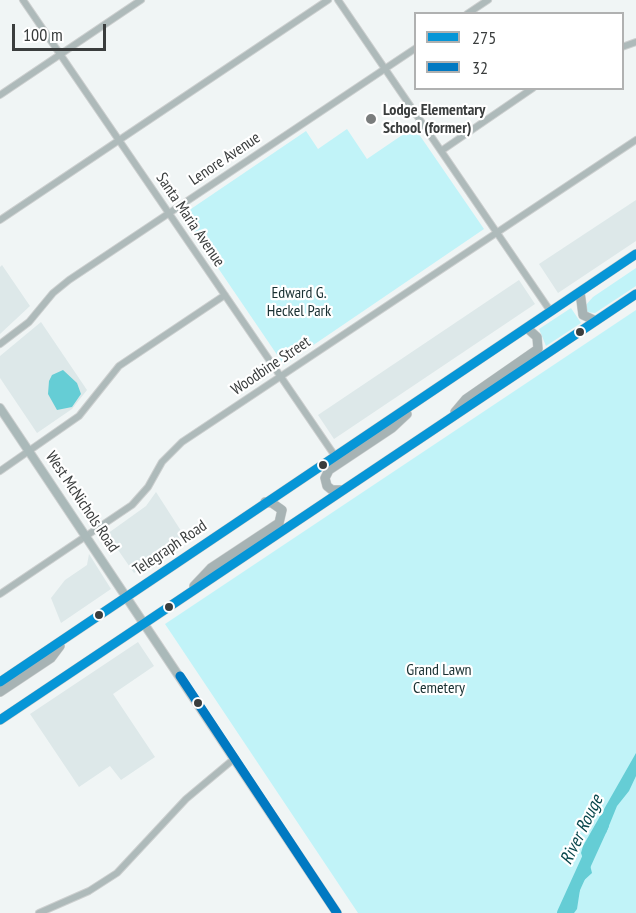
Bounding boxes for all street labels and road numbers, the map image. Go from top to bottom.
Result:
street label: Lenore Avenue [186,128,264,190]
street label: Santa Maria Avenue [152,169,228,271]
street label: Woodbine Street [228,332,314,400]
street label: West McNichols Road [41,448,123,556]
street label: Telegraph Road [130,516,210,580]

